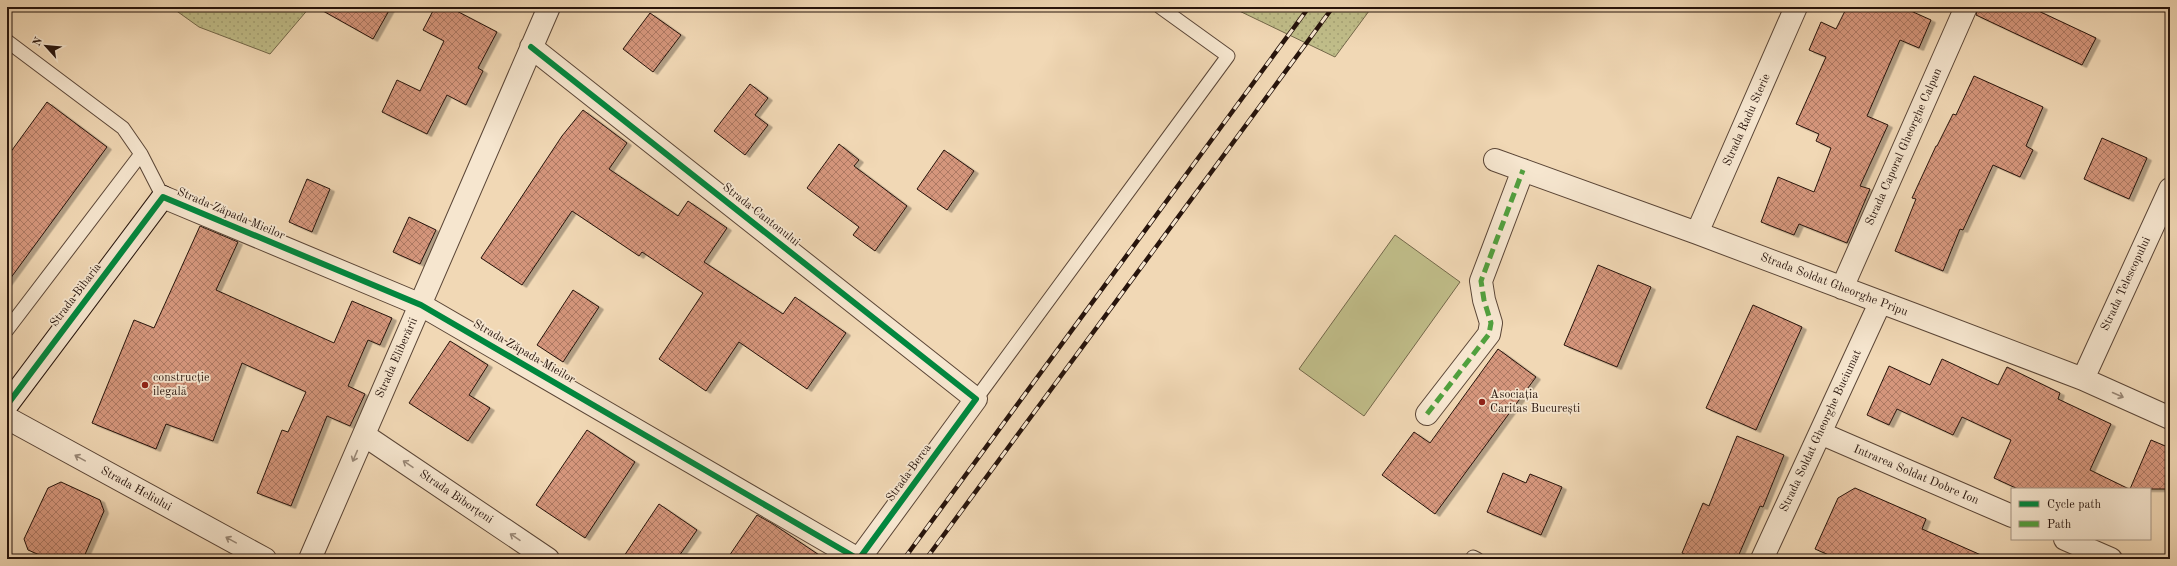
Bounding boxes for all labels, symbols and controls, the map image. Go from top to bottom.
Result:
north arrow [26,26,66,66]
text: N [32,35,46,48]
street label: Strada Caporal Gheorghe Calpan [1864,66,1944,228]
street label: Strada Radu Sterie [1721,72,1773,168]
street label: Strada Cantonului [720,181,802,249]
street label: Strada Zăpada Mieilor [175,186,287,242]
street label: Strada Telescopului [2099,235,2153,333]
street label: Strada Soldat Gheorghe Pripu [1759,251,1910,319]
street label: Strada Biharia [48,261,104,329]
street label: Strada Eliberării [374,316,420,400]
street label: Strada Zăpada Mieilor [471,318,577,386]
street label: Strada Soldat Gheorghe Buciumat [1778,348,1864,514]
place label: construcție ilegală [153,372,210,398]
marker: construcție ilegală [140,380,150,390]
place label: Asociația Caritas București [1490,389,1580,415]
one-way arrow [2112,392,2124,399]
marker: Asociația Caritas București [1477,397,1487,407]
street label: Strada Berca [884,442,934,504]
street label: Intrarea Soldat Dobre Ion [1852,443,1981,507]
one-way arrow [350,450,358,462]
one-way arrow [74,454,86,461]
one-way arrow [402,460,413,468]
street label: Strada Heliului [99,465,173,513]
street label: Strada Biborțeni [417,468,495,526]
legend [2011,488,2151,540]
text: Cycle path [2047,499,2102,511]
text: Path [2047,519,2072,531]
one-way arrow [510,533,521,541]
one-way arrow [225,536,237,544]

